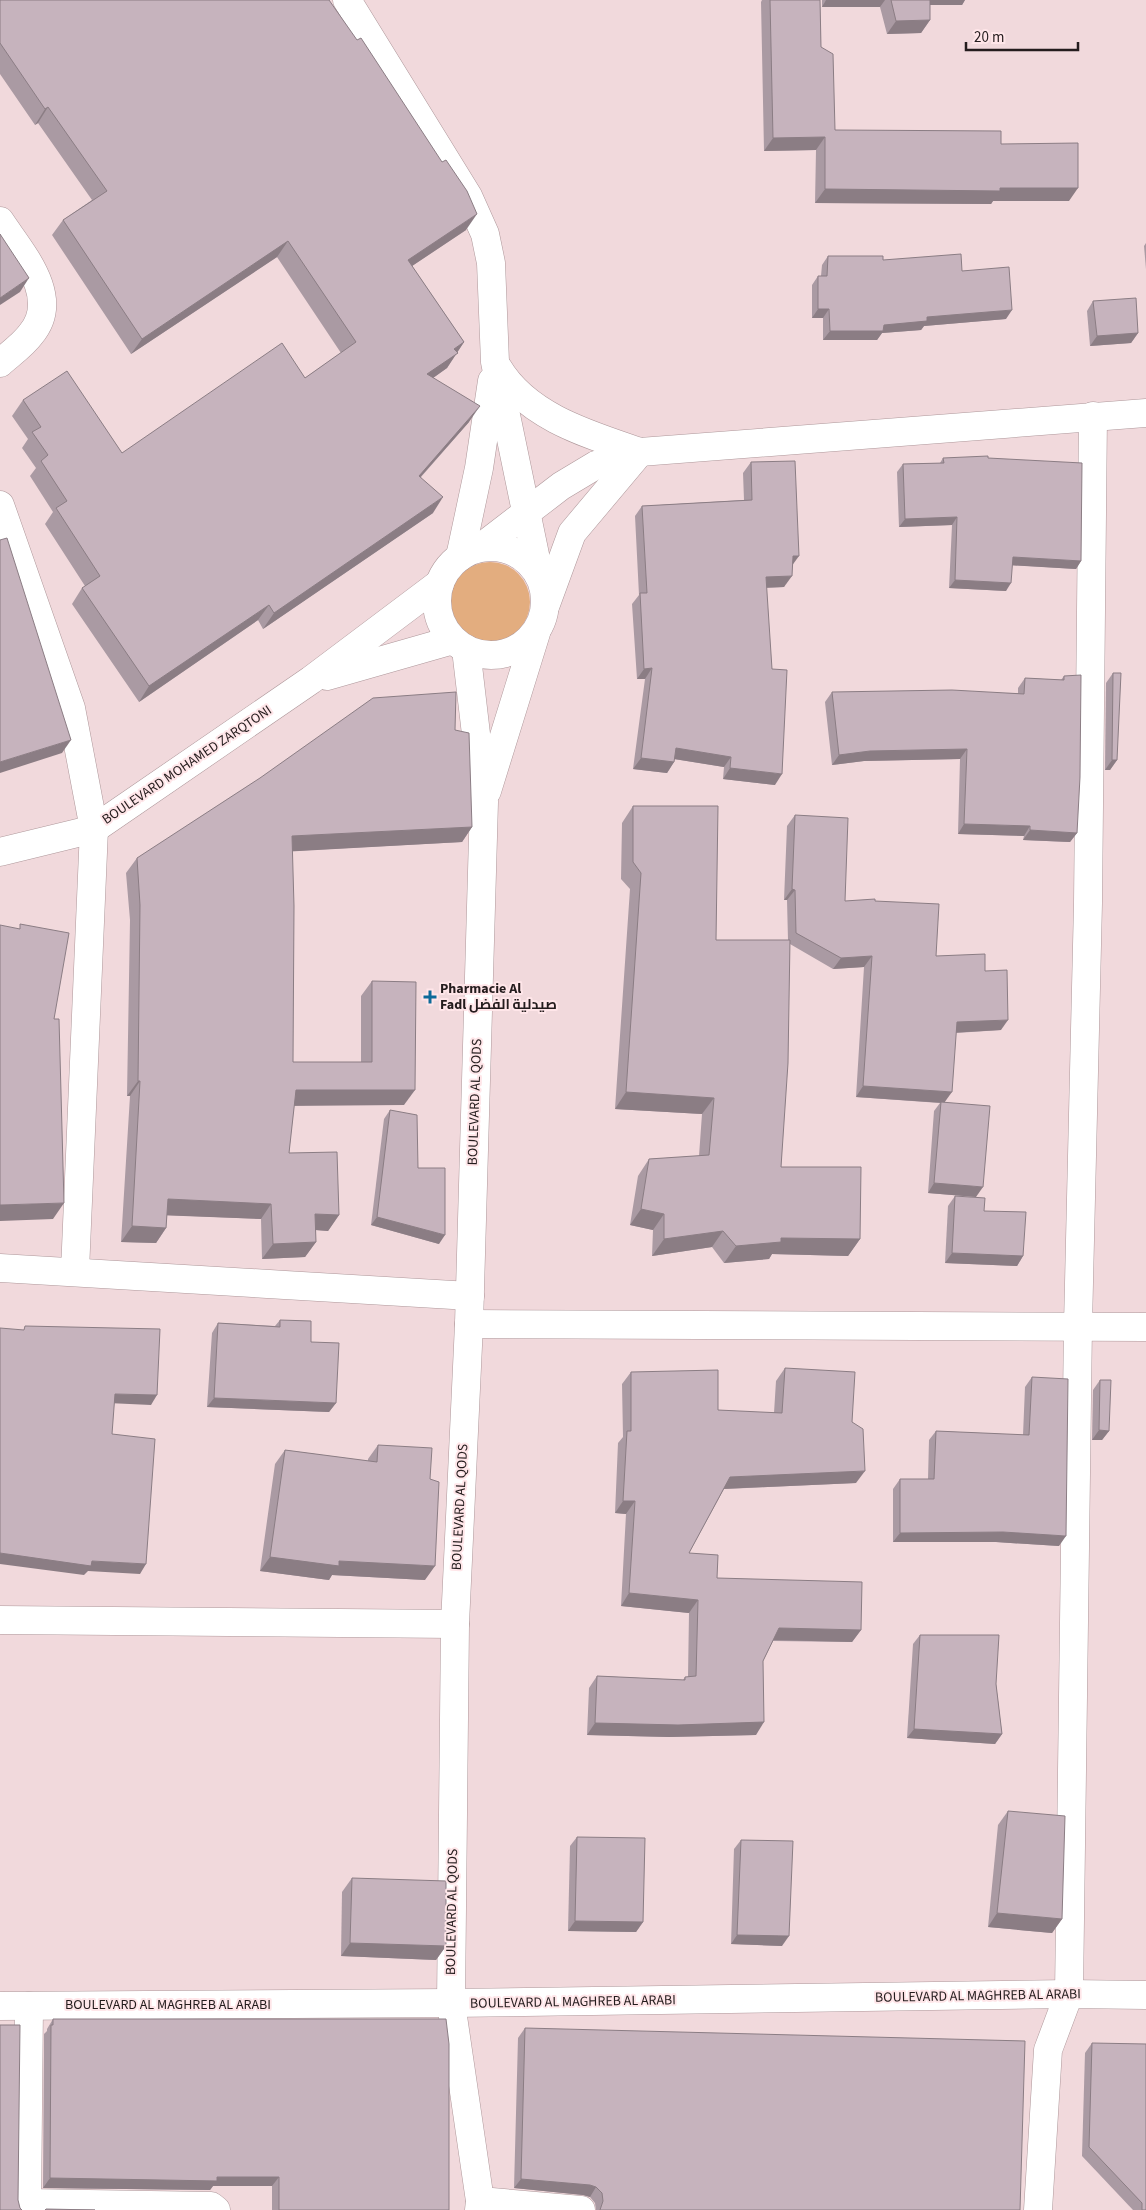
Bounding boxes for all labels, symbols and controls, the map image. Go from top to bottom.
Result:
scale bar [966,20,1078,52]
text: 20 m [974,27,1004,48]
street label: BOULEVARD MOHAMED ZARQTONI [98,700,276,830]
place label: Pharmacie Al Fadl صيدلية الفضل [440,979,557,1015]
marker: Pharmacie Al Fadl صيدلية الفضل [424,991,436,1003]
street label: BOULEVARD AL QODS [463,1038,487,1166]
street label: BOULEVARD AL QODS [447,1443,473,1571]
street label: BOULEVARD AL QODS [441,1849,463,1975]
street label: BOULEVARD AL MAGHREB AL ARABI [875,1984,1081,2008]
street label: BOULEVARD AL MAGHREB AL ARABI [470,1990,676,2014]
street label: BOULEVARD AL MAGHREB AL ARABI [65,1995,271,2015]

